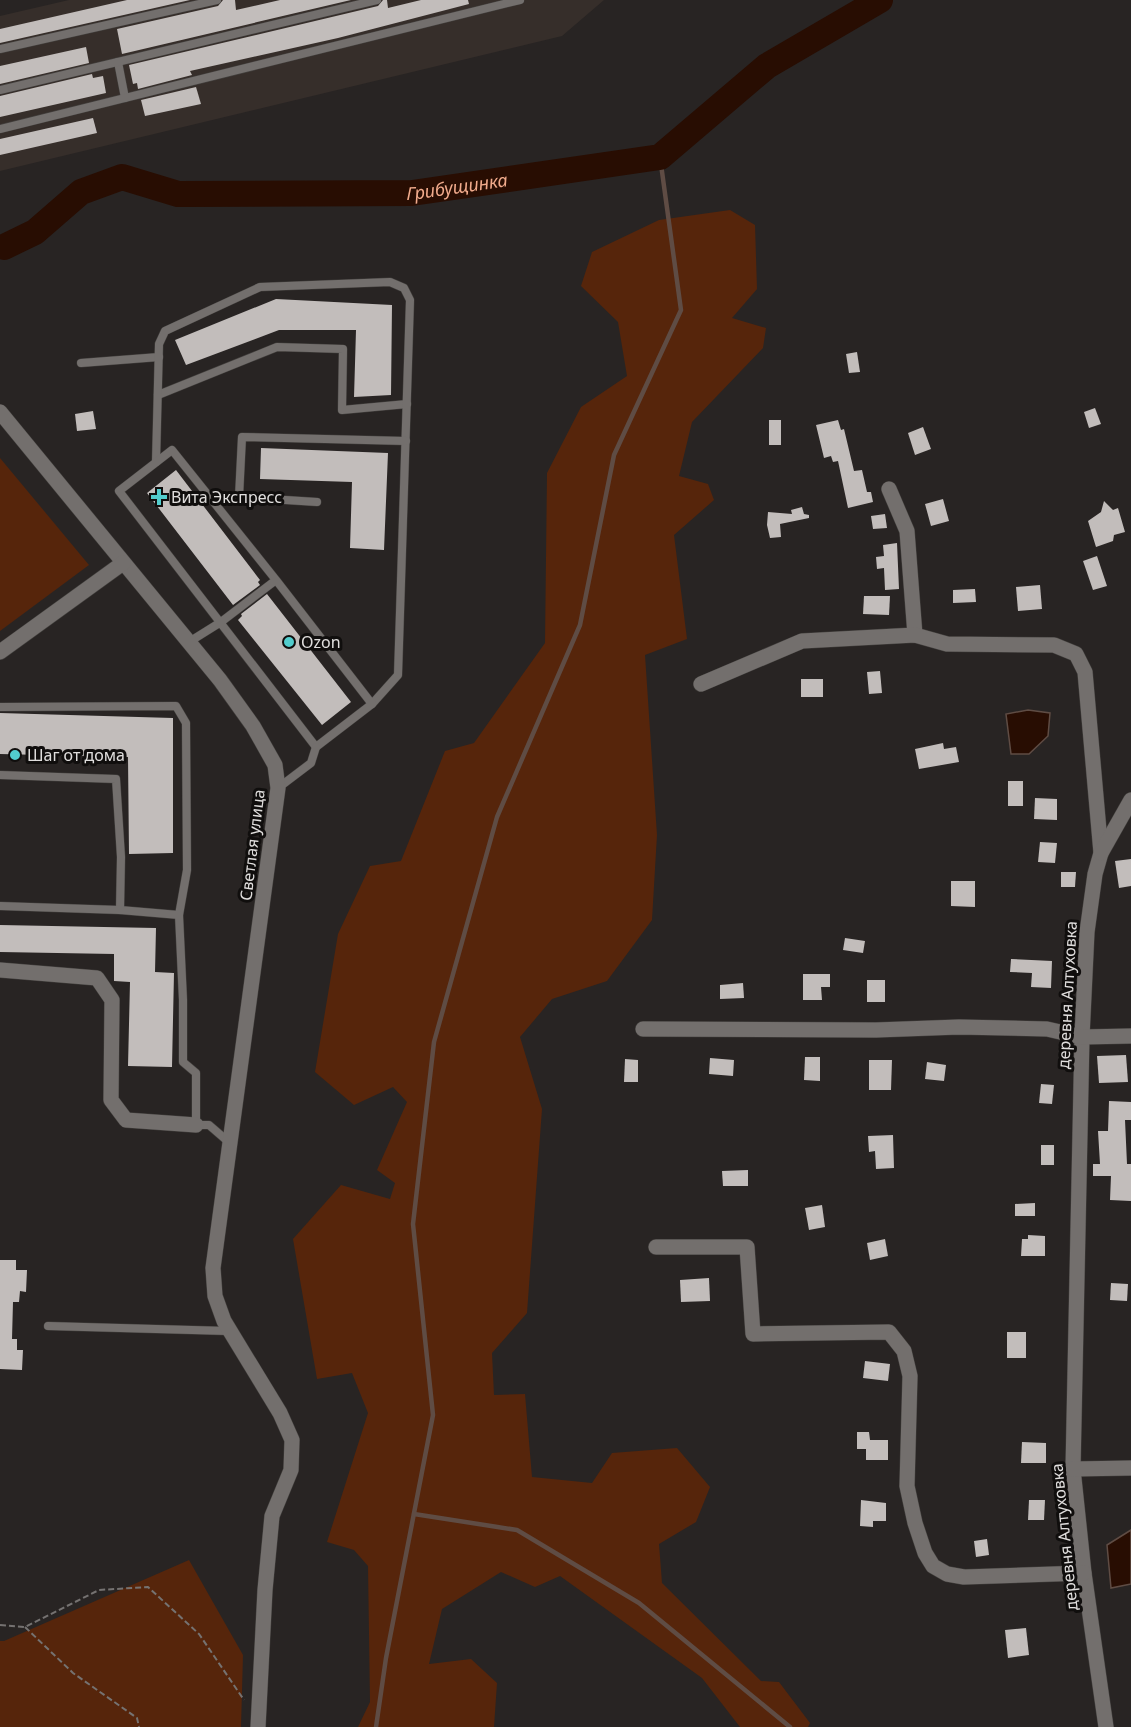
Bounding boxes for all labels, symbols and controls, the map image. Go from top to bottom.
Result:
water label: Грибущинка [406,167,509,205]
place label: Вита Экспресс [171,486,282,508]
marker: Вита Экспресс [152,490,166,504]
place label: Ozon [301,631,341,653]
marker: Ozon [282,635,296,649]
place label: Шаг от дома [27,744,125,766]
marker: Шаг от дома [8,748,22,762]
street label: Светлая улица [234,788,270,902]
street label: деревня Алтуховка [1052,921,1082,1069]
street label: деревня Алтуховка [1045,1462,1083,1612]

